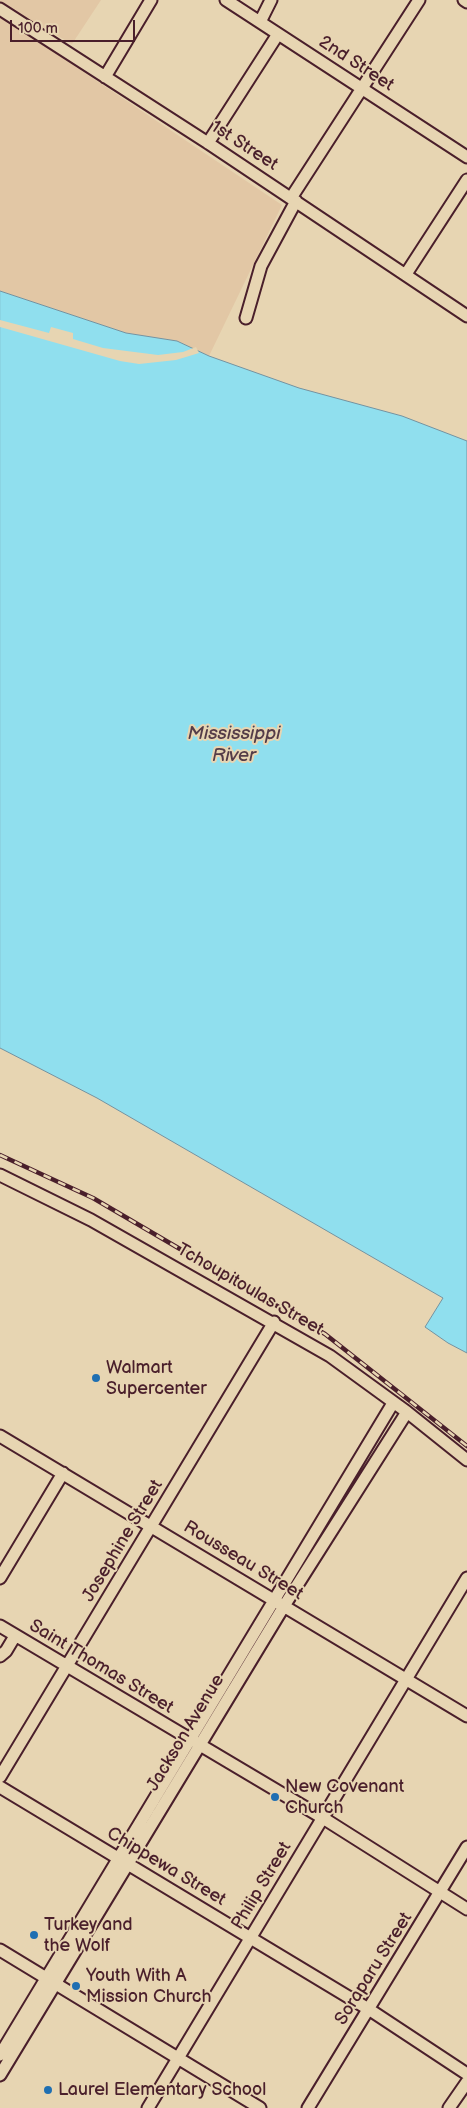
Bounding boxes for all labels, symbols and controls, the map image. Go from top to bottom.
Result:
scale bar [12,10,138,42]
text: 100 m [18,19,58,38]
street label: 2nd Street [314,32,398,96]
street label: 1st Street [206,116,282,176]
water label: Mississippi River [188,723,280,767]
street label: Tchoupitoulas Street [173,1239,327,1341]
place label: Walmart Supercenter [106,1357,207,1400]
marker: Walmart Supercenter [90,1372,102,1384]
street label: Josephine Street [78,1476,168,1606]
street label: Rousseau Street [179,1517,307,1605]
street label: Saint Thomas Street [25,1615,177,1719]
street label: Jackson Avenue [143,1671,229,1795]
place label: New Covenant Church [285,1776,404,1818]
marker: New Covenant Church [269,1791,281,1803]
street label: Chippewa Street [103,1823,229,1911]
street label: Philip Street [227,1838,297,1934]
street label: Soraparu Street [331,1909,417,2029]
place label: Turkey and the Wolf [44,1914,133,1956]
marker: Turkey and the Wolf [28,1929,40,1941]
place label: Youth With A Mission Church [86,1965,211,2008]
marker: Youth With A Mission Church [70,1980,82,1992]
place label: Laurel Elementary School [58,2079,266,2101]
marker: Laurel Elementary School [42,2084,54,2096]

